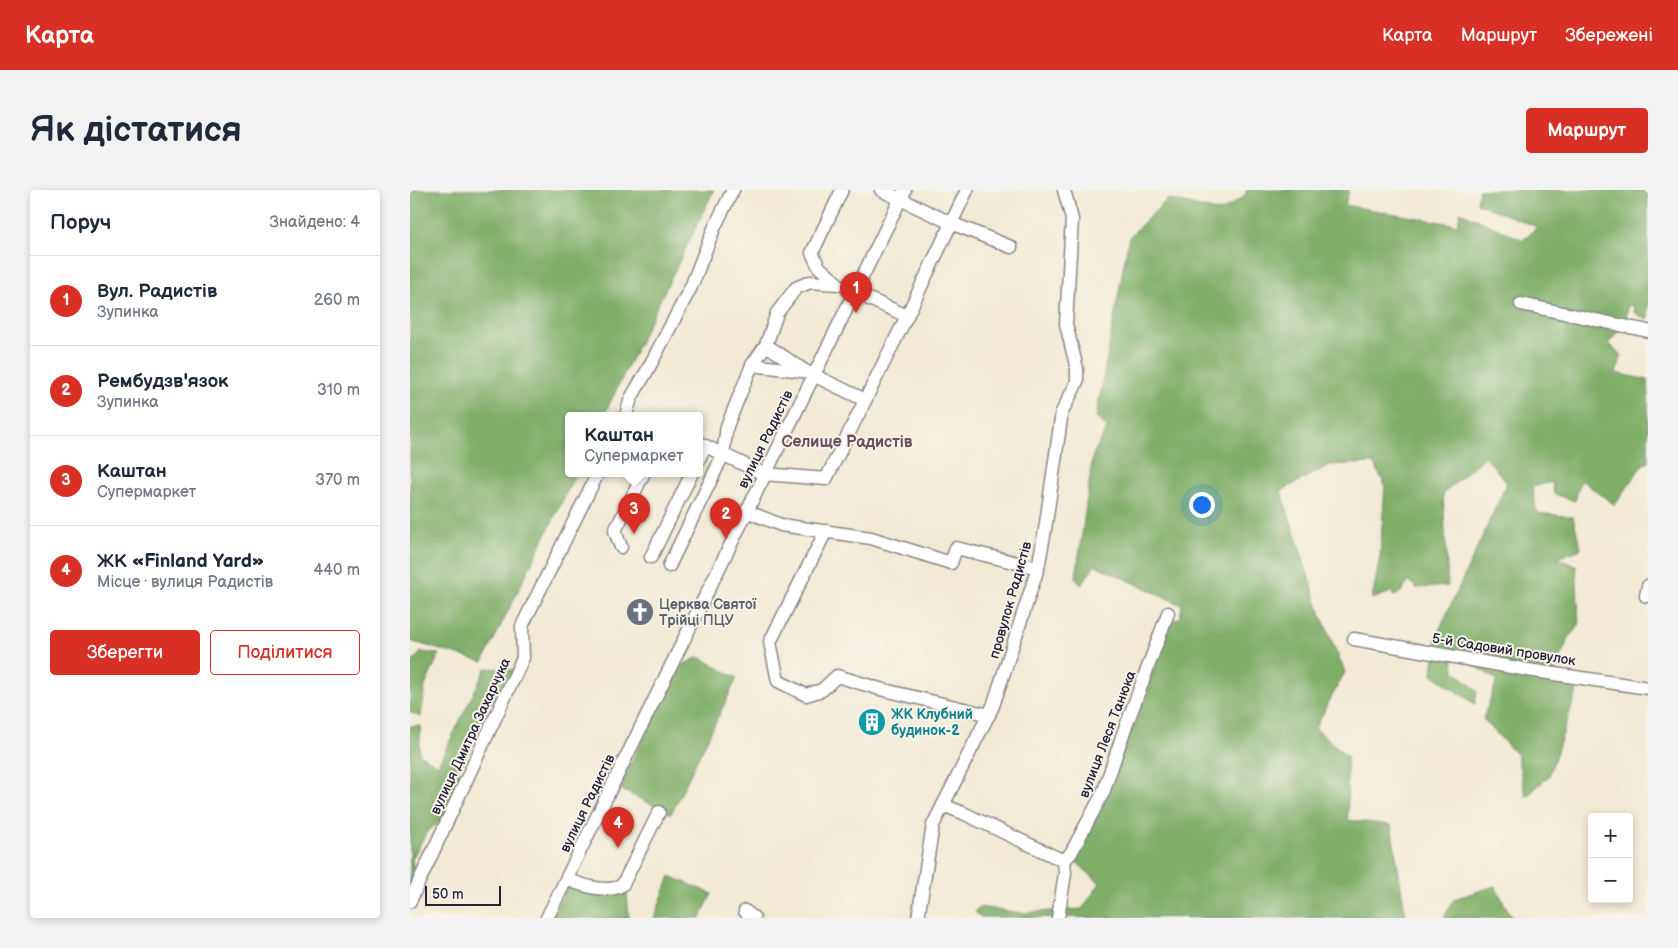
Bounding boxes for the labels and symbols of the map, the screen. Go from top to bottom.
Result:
pin: 1 [840,272,872,313]
street label: вулиця Радистів [734,387,797,491]
district label: Селище Радистів [781,433,913,452]
your location [1189,492,1215,518]
pin: 3 [618,493,650,534]
pin: 2 [710,498,742,539]
street label: провулок Радистів [986,539,1036,661]
place label: Церква Святої Трійці ПЦУ [659,596,757,629]
church icon: Церква Святої Трійці ПЦУ [625,597,655,627]
street label: 5-й Садовий провулок [1431,630,1577,669]
street label: вулиця Дмитра Захарчука [427,655,515,817]
street label: вулиця Леся Танюка [1075,668,1140,800]
place label: ЖК Клубний будинок-2 [891,706,973,739]
building icon: ЖК Клубний будинок-2 [857,707,887,737]
street label: вулиця Радистів [556,751,619,855]
pin: 4 [602,807,634,848]
scale bar [425,883,501,906]

